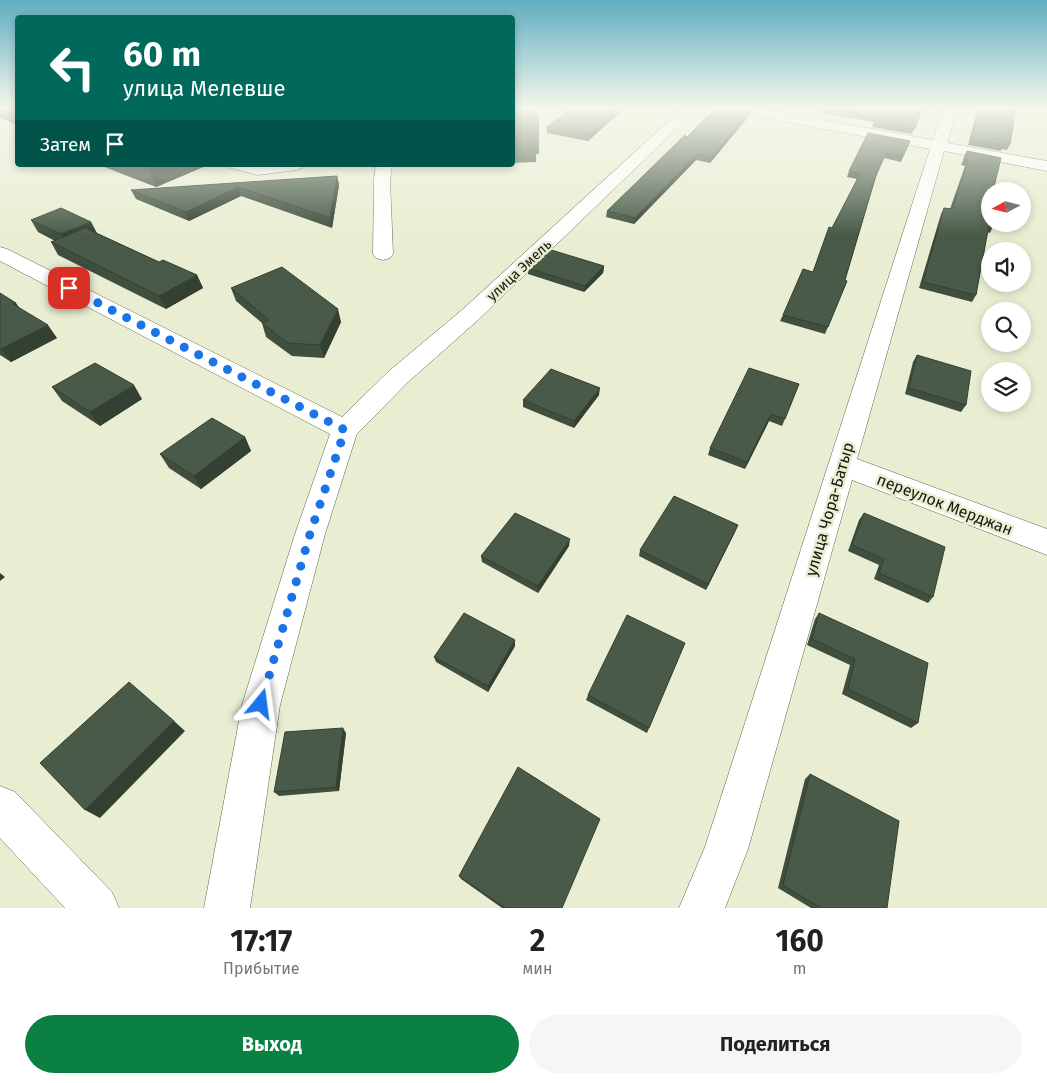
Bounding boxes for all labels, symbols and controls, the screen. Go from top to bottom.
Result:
text: 60 m [123,33,201,75]
icon: left [40,35,105,100]
text: улица Мелевше [123,75,286,102]
icon: arrive [101,130,129,158]
text: Затем [40,133,91,156]
north arrow [981,182,1031,232]
map controls [981,182,1031,412]
street label: улица Эмель [483,236,555,305]
button: sound [981,242,1031,292]
pin [48,267,90,309]
icon: arrive [55,274,83,302]
button: search [981,302,1031,352]
button: layers [981,362,1031,412]
street label: улица Чора-Батыр [801,440,858,578]
street label: переулок Мерджан [874,470,1015,539]
position arrow [234,677,286,729]
text: 17:17 [230,923,292,959]
text: 2 [530,923,545,959]
text: 160 [776,923,824,959]
text: Прибытие [223,959,300,978]
text: мин [523,959,552,978]
text: m [793,959,807,978]
button: Выход [25,1015,519,1073]
button: Поделиться [529,1015,1022,1073]

